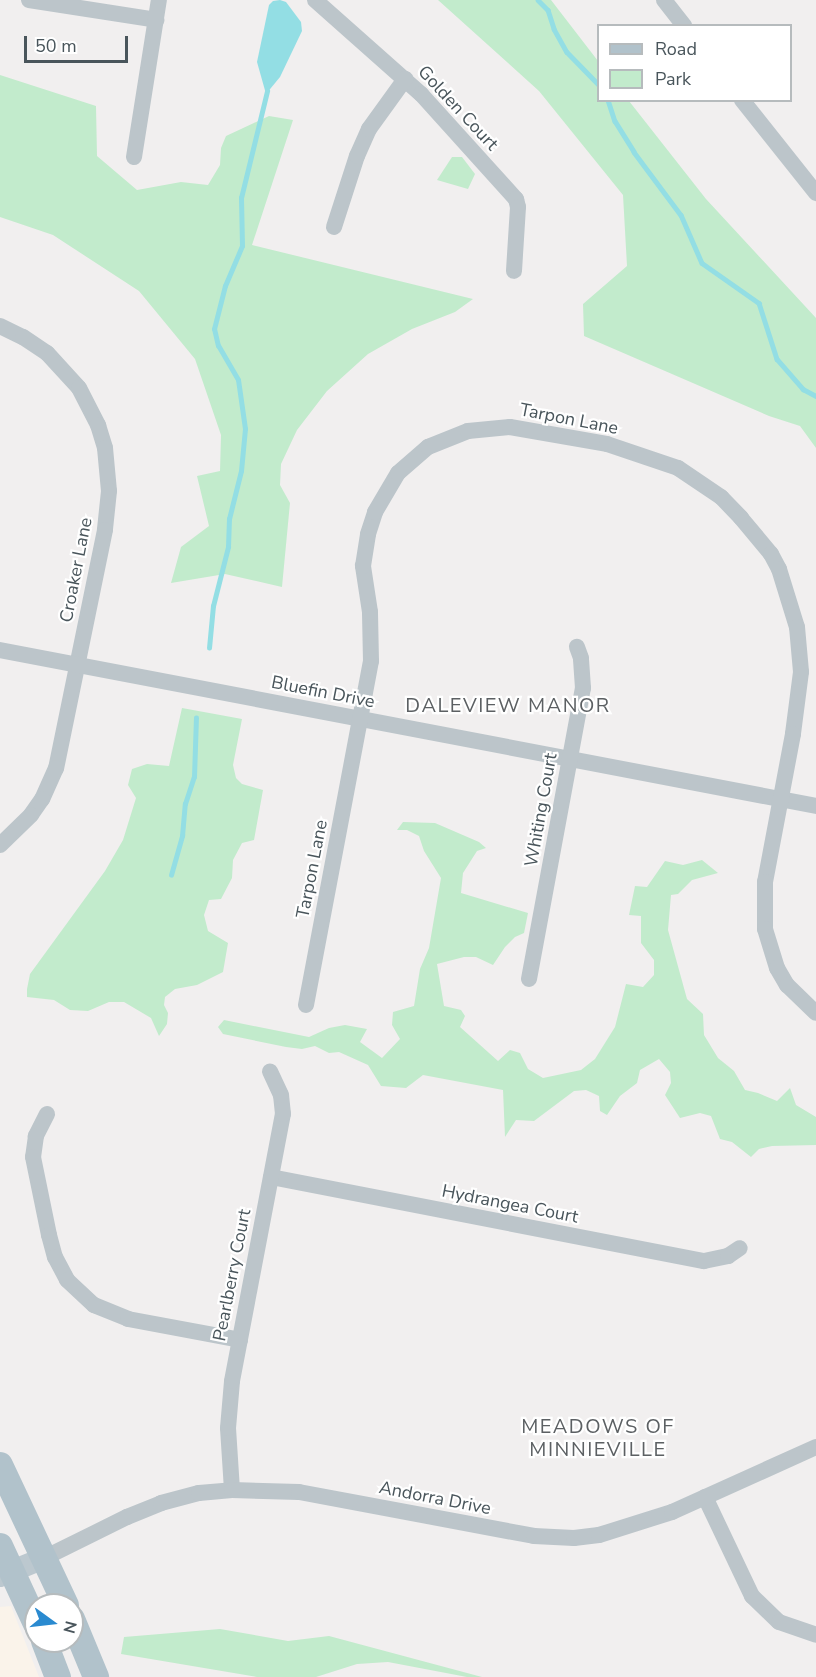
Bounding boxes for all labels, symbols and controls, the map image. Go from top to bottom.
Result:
scale bar [27,24,130,62]
legend [597,24,792,102]
text: 50 m [35,34,77,58]
text: Road [655,37,697,61]
street label: Golden Court [413,61,503,155]
text: Park [655,67,691,91]
street label: Tarpon Lane [518,399,620,439]
street label: Croaker Lane [55,516,97,624]
street label: Bluefin Drive [270,671,376,713]
district label: DALEVIEW MANOR [405,693,611,717]
street label: Whiting Court [520,752,562,868]
street label: Tarpon Lane [292,818,332,920]
street label: Hydrangea Court [440,1180,580,1228]
street label: Pearlberry Court [209,1207,255,1343]
district label: MEADOWS OF MINNIEVILLE [521,1414,675,1461]
street label: Andorra Drive [377,1477,493,1519]
north arrow [24,1593,84,1653]
text: N [57,1619,82,1636]

